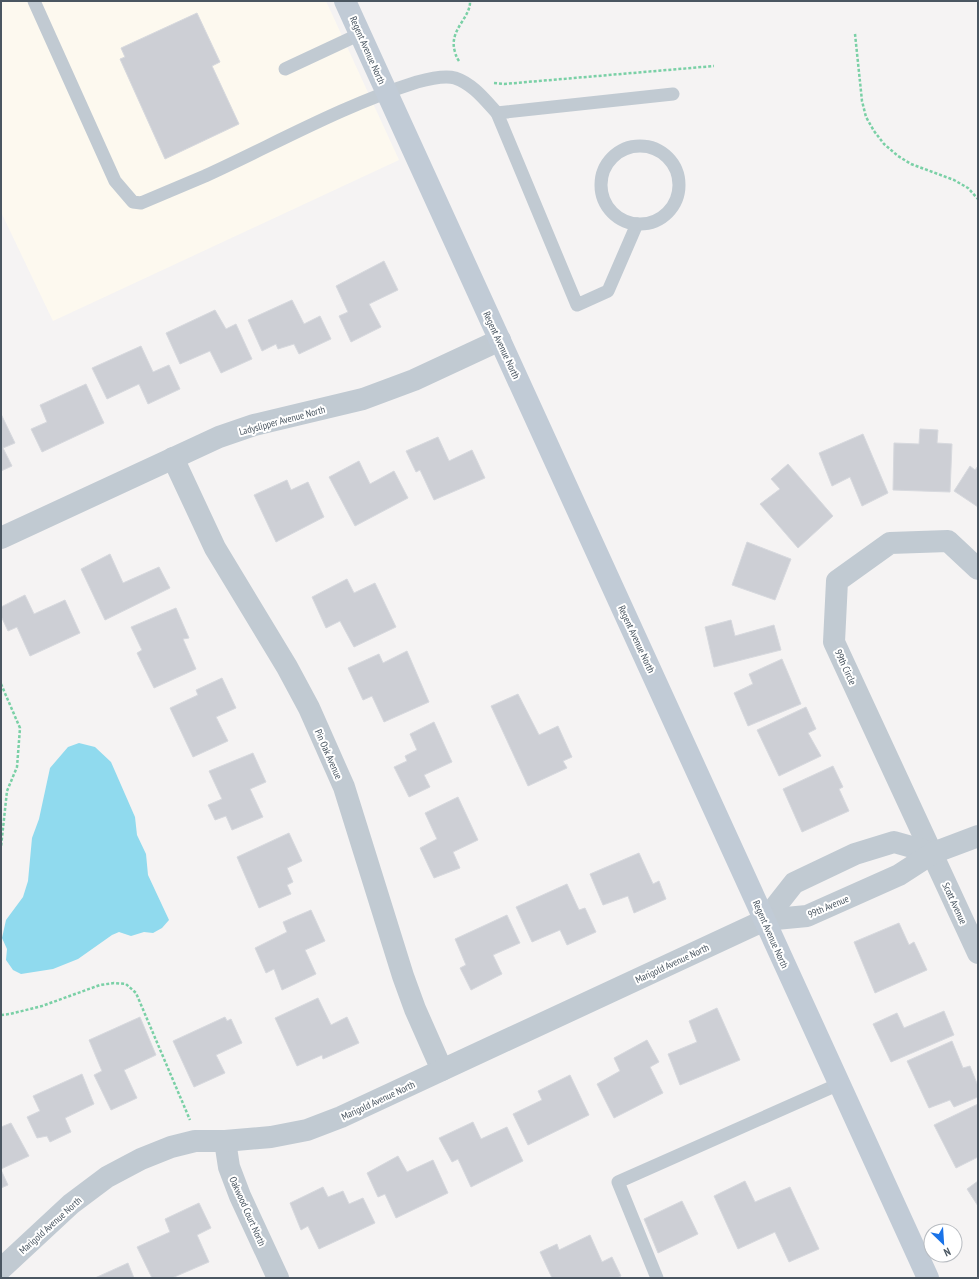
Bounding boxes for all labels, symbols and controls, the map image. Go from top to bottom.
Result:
street label: Regent Avenue North [347,14,388,86]
street label: Regent Avenue North [480,309,523,381]
street label: Ladyslipper Avenue North [238,403,327,438]
street label: Regent Avenue North [615,603,658,675]
street label: 99th Circle [832,647,859,687]
street label: Pin Oak Avenue [312,727,345,781]
street label: Scott Avenue [939,880,970,926]
street label: 99th Avenue [806,892,851,921]
street label: Regent Avenue North [750,898,791,970]
street label: Marigold Avenue North [633,941,711,986]
street label: Marigold Avenue North [339,1078,417,1123]
street label: Oakwood Court North [226,1174,269,1248]
street label: Marigold Avenue North [16,1194,84,1257]
north arrow [923,1223,963,1263]
text: N [942,1244,953,1260]

